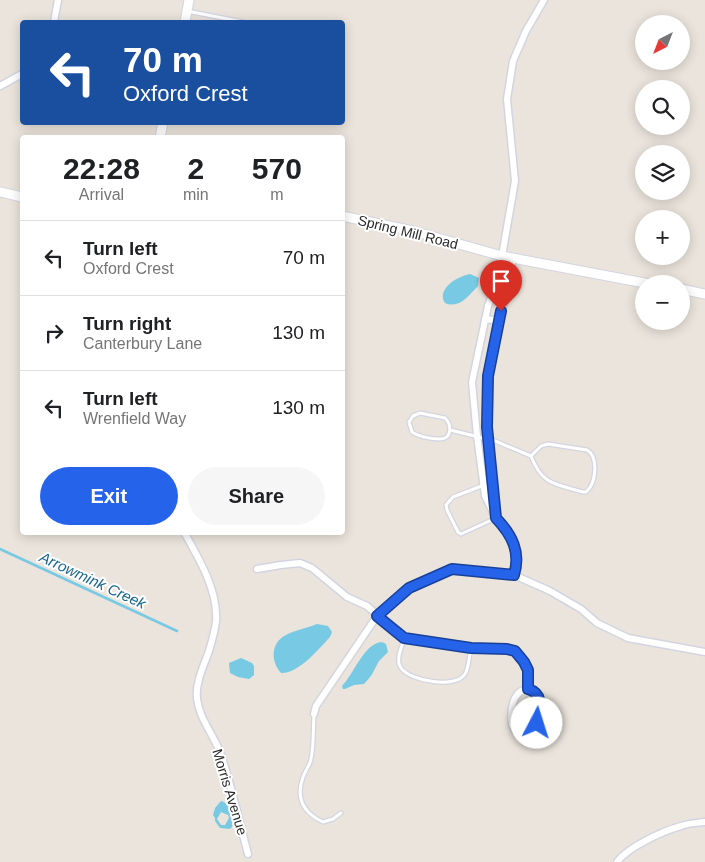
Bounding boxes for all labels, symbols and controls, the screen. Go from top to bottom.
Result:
north arrow [635,15,690,70]
map controls [635,15,690,330]
icon: left [40,40,105,105]
text: 70 m [123,40,203,79]
button: search [635,80,690,135]
text: Oxford Crest [123,81,248,106]
button: layers [635,145,690,200]
text: 22:28 [63,152,140,185]
text: 2 [187,152,204,185]
text: 570 [252,152,302,185]
text: Arrival [79,186,124,203]
text: min [183,186,209,203]
text: m [270,186,283,203]
button: + [635,210,690,265]
street label: Spring Mill Road [356,212,460,252]
text: Turn left [83,238,158,259]
icon: left [40,244,68,272]
text: 70 m [283,247,325,268]
text: Oxford Crest [83,260,174,277]
pin [480,260,522,311]
icon: arrive [487,267,515,295]
button: − [635,275,690,330]
text: Turn right [83,313,171,334]
icon: right [40,319,68,347]
text: 130 m [272,322,325,343]
text: Canterbury Lane [83,335,202,352]
text: Turn left [83,388,158,409]
icon: left [40,394,68,422]
text: 130 m [272,397,325,418]
text: Wrenfield Way [83,410,186,427]
button: Exit [40,467,178,525]
button: Share [188,467,325,525]
water label: Arrowmink Creek [36,548,150,613]
position arrow [510,696,562,748]
street label: Morris Avenue [209,747,251,837]

